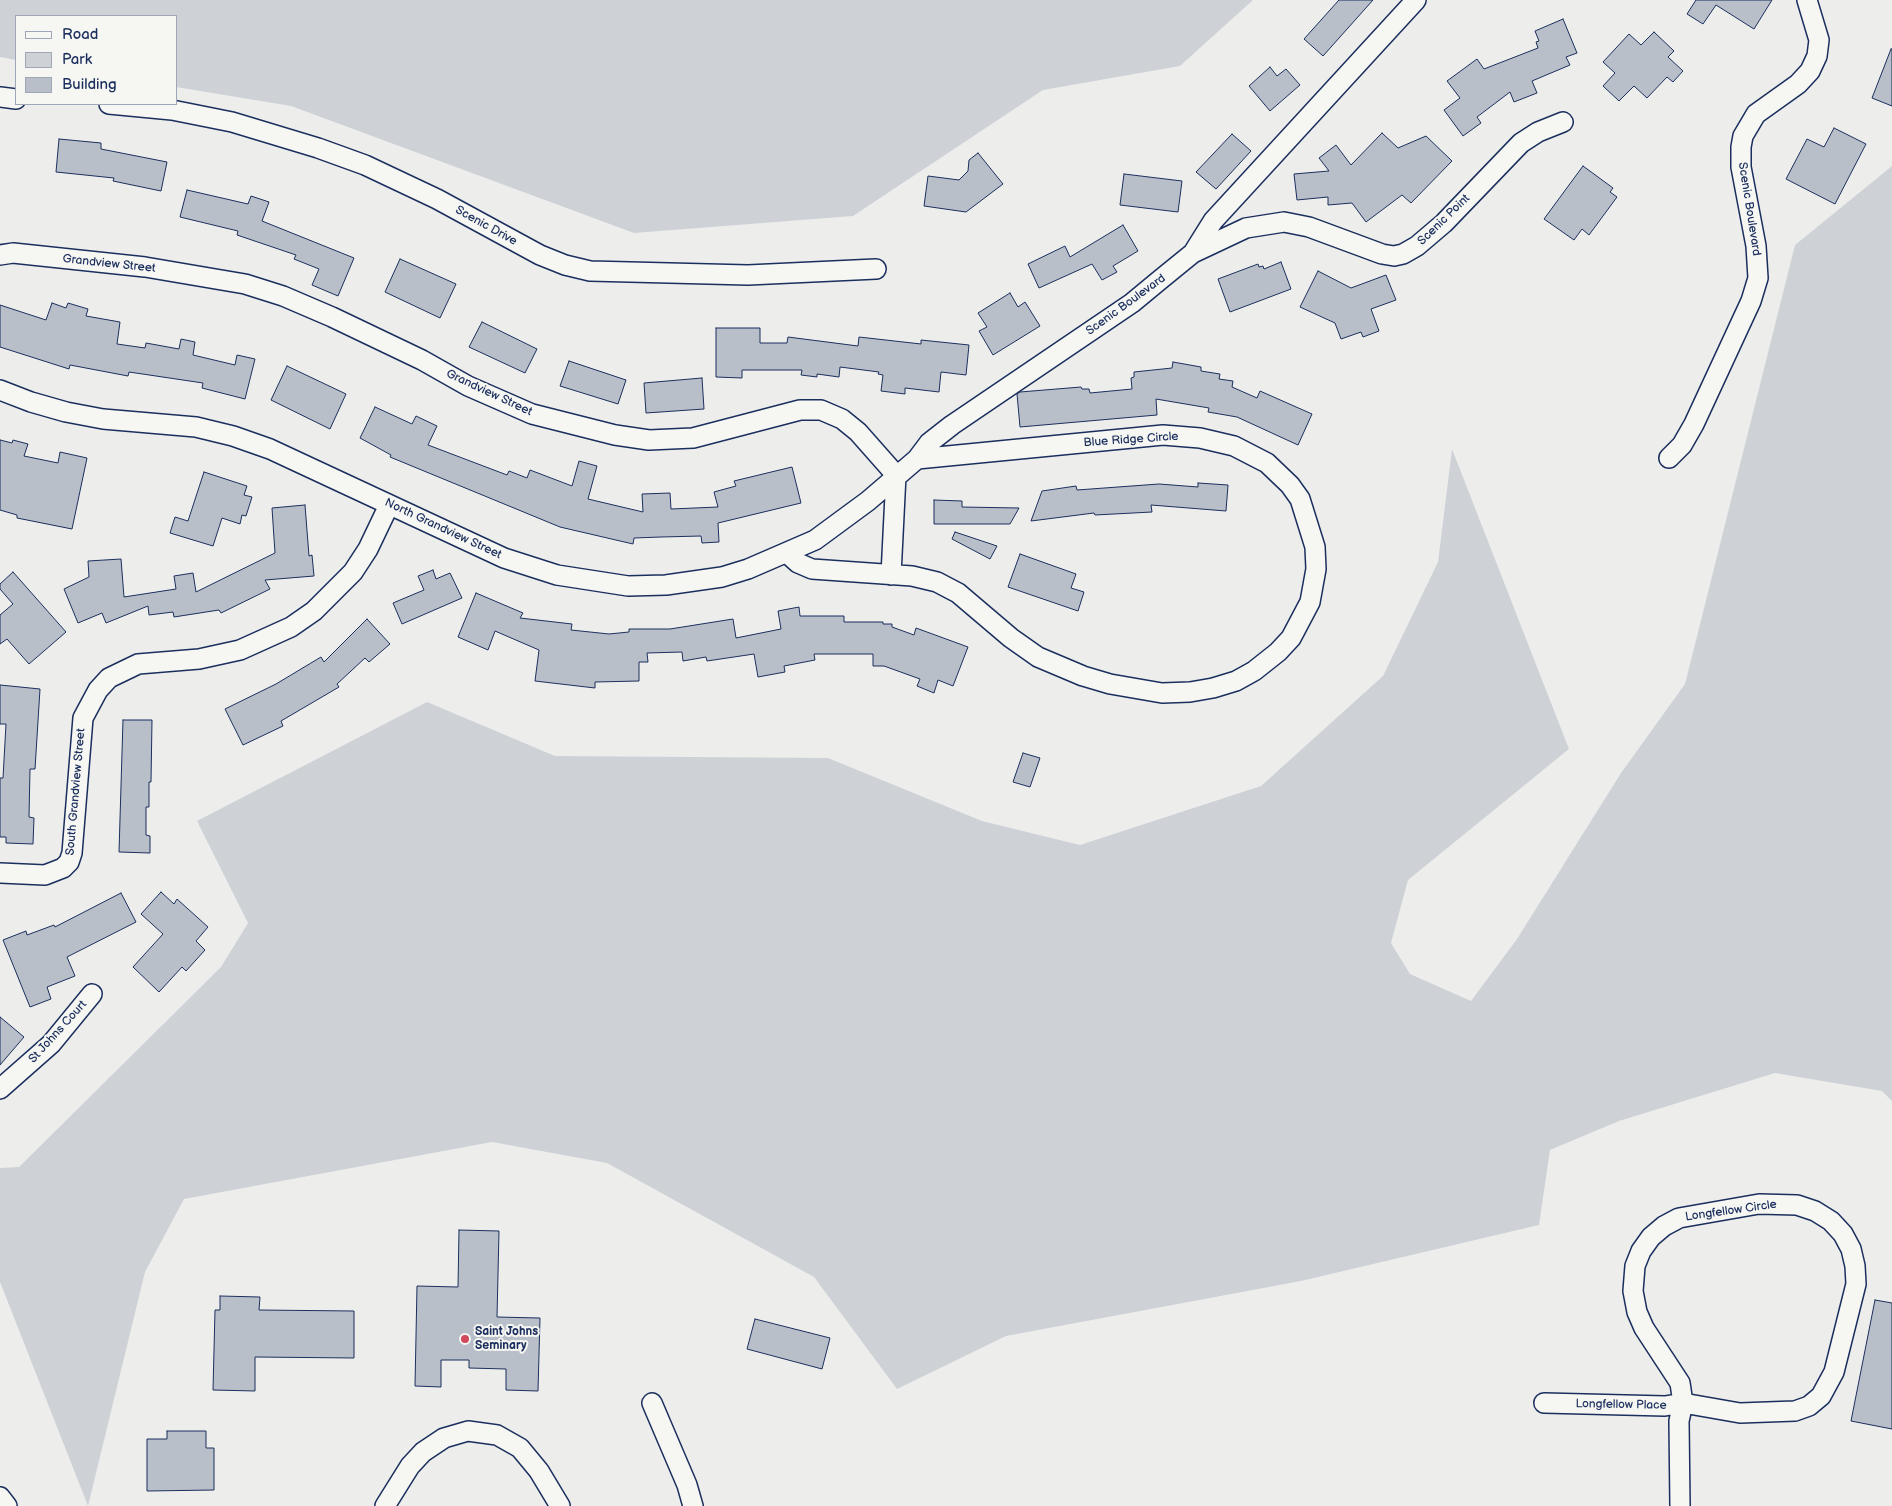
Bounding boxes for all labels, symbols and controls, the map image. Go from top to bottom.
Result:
legend [15,15,178,105]
text: Road [62,25,98,44]
text: Park [62,50,92,69]
text: Building [62,75,117,94]
street label: Scenic Boulevard [1734,161,1764,257]
street label: Scenic Point [1415,192,1473,248]
street label: Scenic Drive [453,203,519,249]
street label: Grandview Street [62,252,156,276]
street label: Scenic Boulevard [1084,271,1168,339]
street label: Grandview Street [444,367,534,419]
street label: Blue Ridge Circle [1083,430,1179,450]
street label: North Grandview Street [382,496,504,562]
street label: South Grandview Street [63,728,89,856]
street label: St Johns Court [26,998,90,1066]
street label: Longfellow Circle [1684,1197,1778,1225]
place label: Saint Johns Seminary [475,1325,538,1353]
marker: Saint Johns Seminary [459,1333,471,1345]
street label: Longfellow Place [1575,1397,1667,1413]

